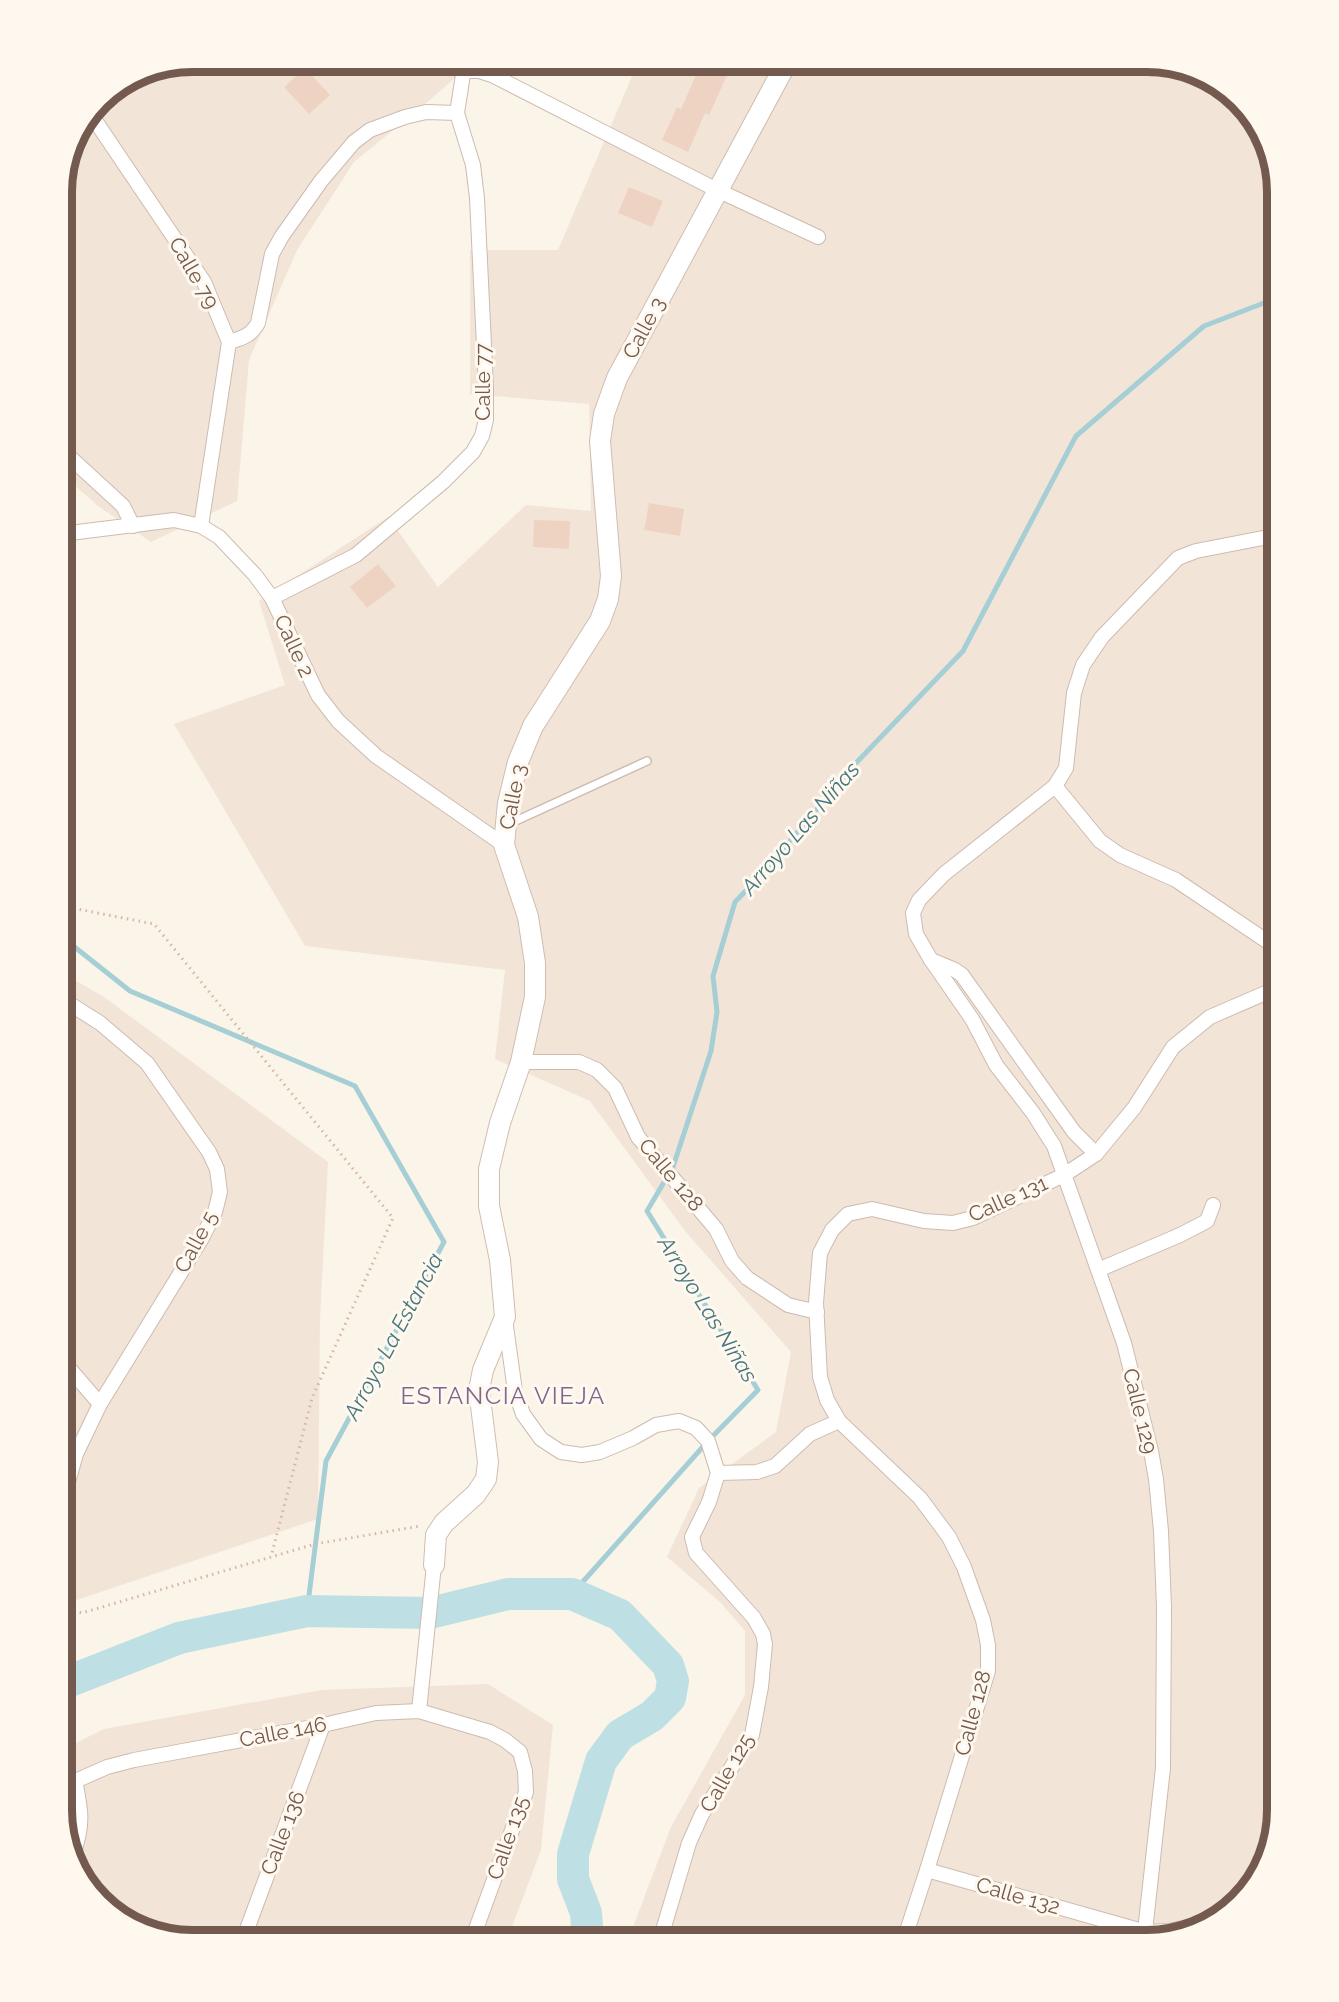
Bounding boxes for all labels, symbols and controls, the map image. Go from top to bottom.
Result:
street label: Calle 79 [164,233,225,313]
street label: Calle 3 [617,293,670,363]
street label: Calle 77 [470,343,495,421]
street label: Calle 2 [269,611,320,681]
water label: Arroyo Las Niñas [735,756,865,900]
street label: Calle 3 [494,762,531,832]
street label: Calle 128 [634,1133,709,1216]
street label: Calle 131 [964,1170,1051,1227]
street label: Calle 5 [169,1207,222,1277]
water label: Arroyo Las Niñas [652,1230,763,1387]
water label: Arroyo La Estancia [338,1248,448,1425]
street label: Calle 129 [1118,1366,1163,1456]
district label: ESTANCIA VIEJA [400,1381,606,1410]
street label: Calle 128 [949,1667,996,1758]
street label: Calle 146 [237,1711,329,1752]
street label: Calle 125 [694,1729,759,1816]
street label: Calle 136 [255,1787,310,1878]
street label: Calle 135 [482,1793,533,1883]
street label: Calle 132 [973,1872,1063,1919]

